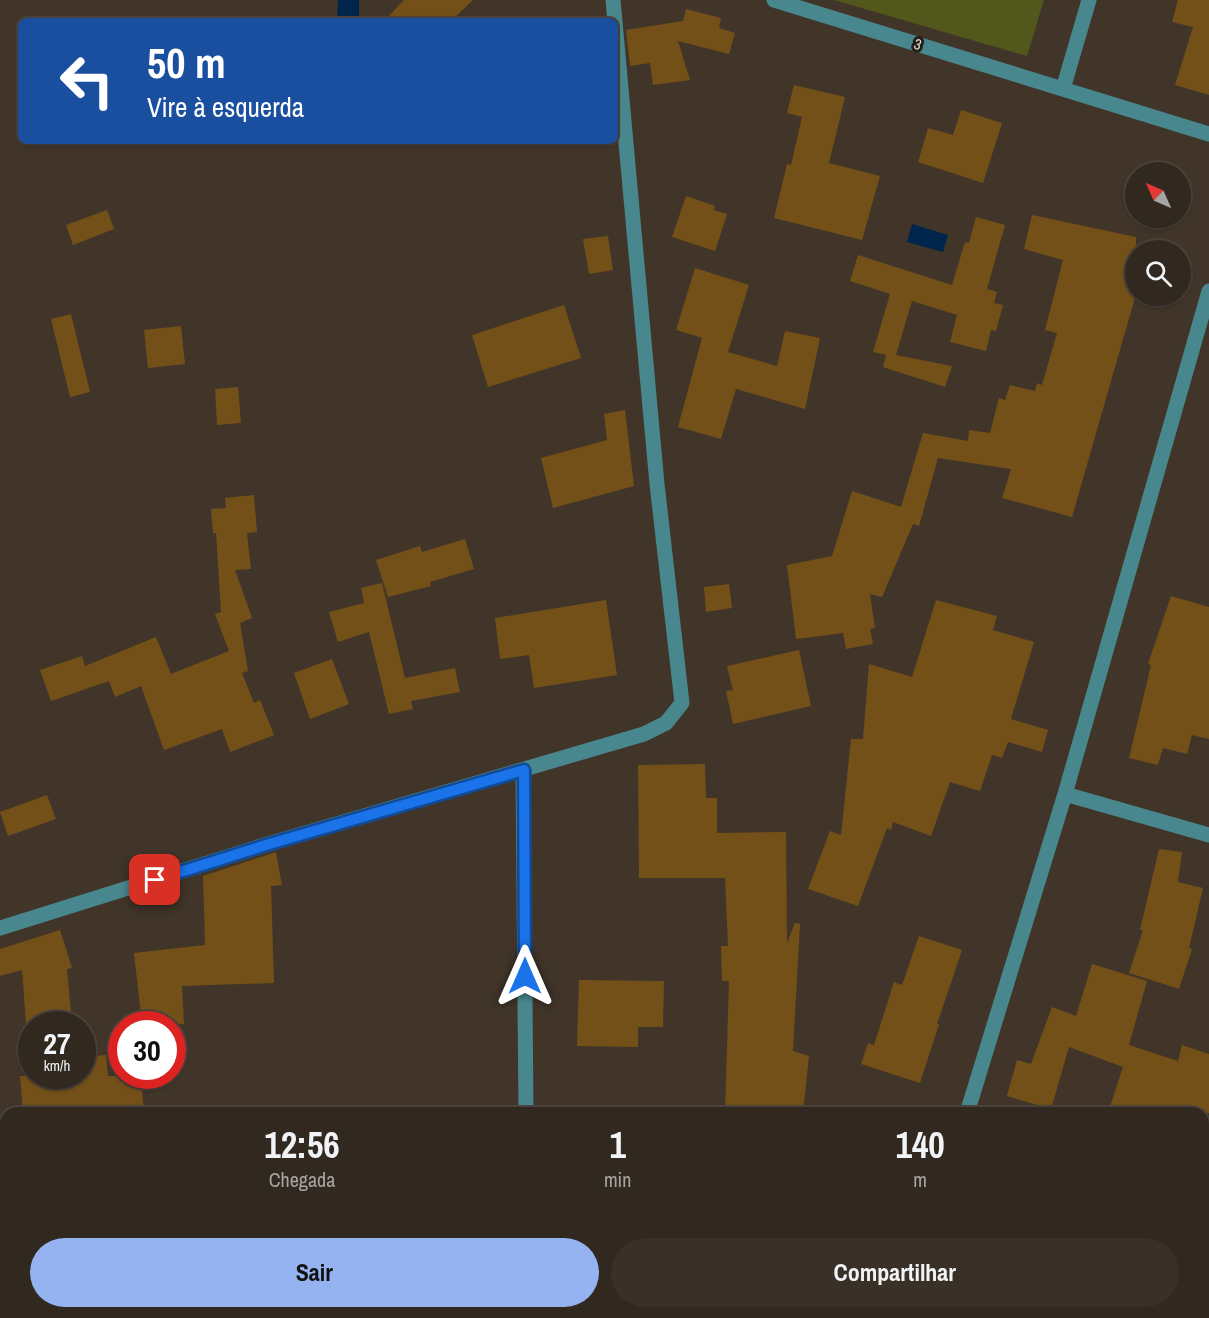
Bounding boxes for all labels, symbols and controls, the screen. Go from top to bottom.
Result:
street label: 3 [912,33,924,55]
text: 50 m [147,35,226,91]
icon: left [48,42,126,120]
text: Vire à esquerda [147,89,304,125]
north arrow [1125,162,1191,228]
map controls [1125,162,1191,306]
button: search [1125,240,1191,306]
pin [129,854,180,905]
icon: arrive [138,863,171,896]
position arrow [493,944,557,1008]
speed limit sign: 30 [108,1011,186,1089]
text: 27 [43,1023,71,1063]
text: km/h [44,1055,70,1076]
text: 12:56 [264,1121,340,1169]
text: 1 [609,1121,626,1169]
text: 140 [896,1121,945,1169]
text: Chegada [269,1166,335,1193]
text: min [604,1166,631,1193]
text: m [913,1166,927,1193]
button: Sair [30,1238,599,1307]
button: Compartilhar [611,1238,1179,1307]

